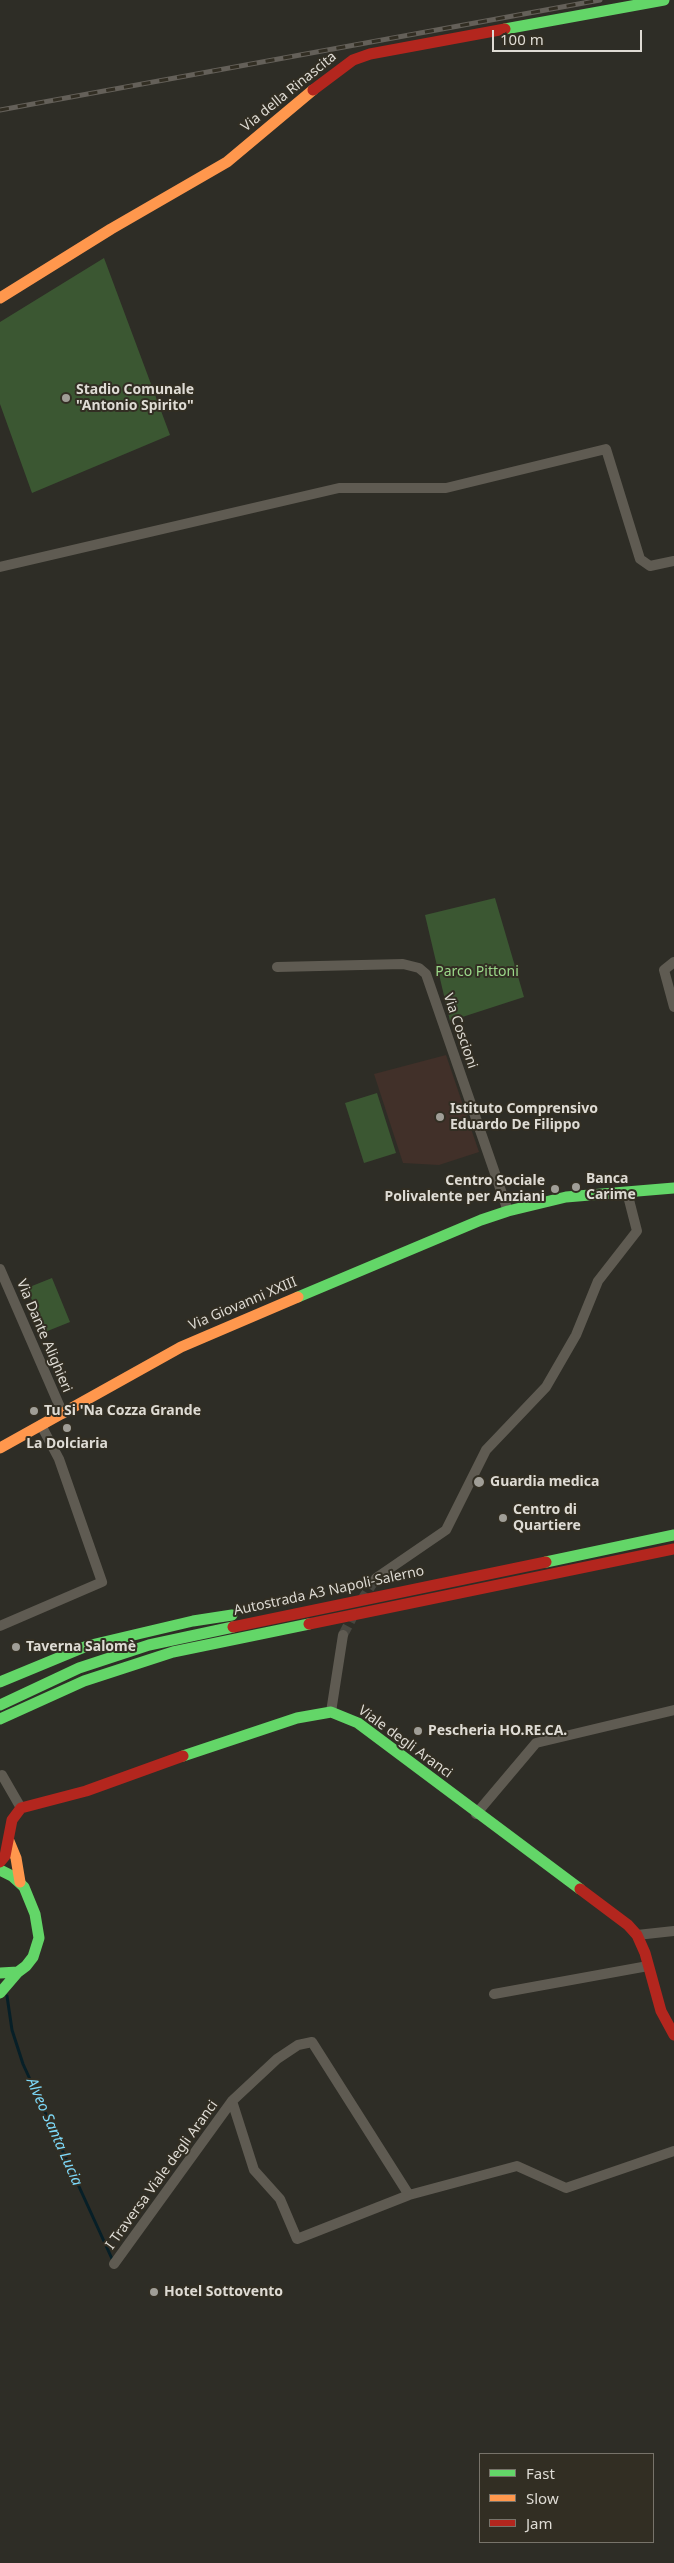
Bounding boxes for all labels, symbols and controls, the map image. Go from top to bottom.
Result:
scale bar [494,20,644,52]
text: 100 m [500,29,544,49]
street label: Via della Rinascita [238,48,340,136]
place label: Stadio Comunale "Antonio Spirito" [76,382,194,414]
marker: Stadio Comunale "Antonio Spirito" [60,392,72,404]
park label: Parco Pittoni [435,964,519,980]
street label: Via Coscioni [439,991,481,1071]
place label: Istituto Comprensivo Eduardo De Filippo [450,1101,598,1134]
marker: Istituto Comprensivo Eduardo De Filippo [434,1111,446,1123]
place label: Banca Carime [586,1171,636,1204]
place label: Centro Sociale Polivalente per Anziani [384,1173,545,1206]
marker: Banca Carime [570,1181,582,1193]
marker: Centro Sociale Polivalente per Anziani [549,1183,561,1195]
street label: Via Giovanni XXIII [186,1274,300,1334]
street label: Via Dante Alighieri [13,1277,75,1395]
place label: Tu Si 'Na Cozza Grande [44,1403,201,1419]
marker: Tu Si 'Na Cozza Grande [28,1405,40,1417]
marker: La Dolciaria [61,1422,73,1434]
place label: La Dolciaria [26,1436,108,1452]
place label: Guardia medica [490,1474,599,1490]
marker: Guardia medica [472,1475,486,1489]
place label: Centro di Quartiere [513,1502,581,1534]
marker: Centro di Quartiere [497,1512,509,1524]
street label: Autostrada A3 Napoli-Salerno [232,1563,426,1619]
place label: Taverna Salomè [26,1639,136,1655]
marker: Taverna Salomè [10,1641,22,1653]
street label: Viale degli Aranci [355,1702,455,1782]
place label: Pescheria HO.RE.CA. [428,1723,567,1739]
marker: Pescheria HO.RE.CA. [412,1725,424,1737]
water label: Alveo Santa Lucia [22,2075,86,2189]
street label: I Traversa Viale degli Aranci [102,2097,222,2253]
place label: Hotel Sottovento [164,2284,283,2300]
marker: Hotel Sottovento [148,2286,160,2298]
legend [479,2453,654,2543]
text: Fast [526,2463,555,2483]
text: Slow [526,2488,559,2508]
text: Jam [526,2513,553,2533]

